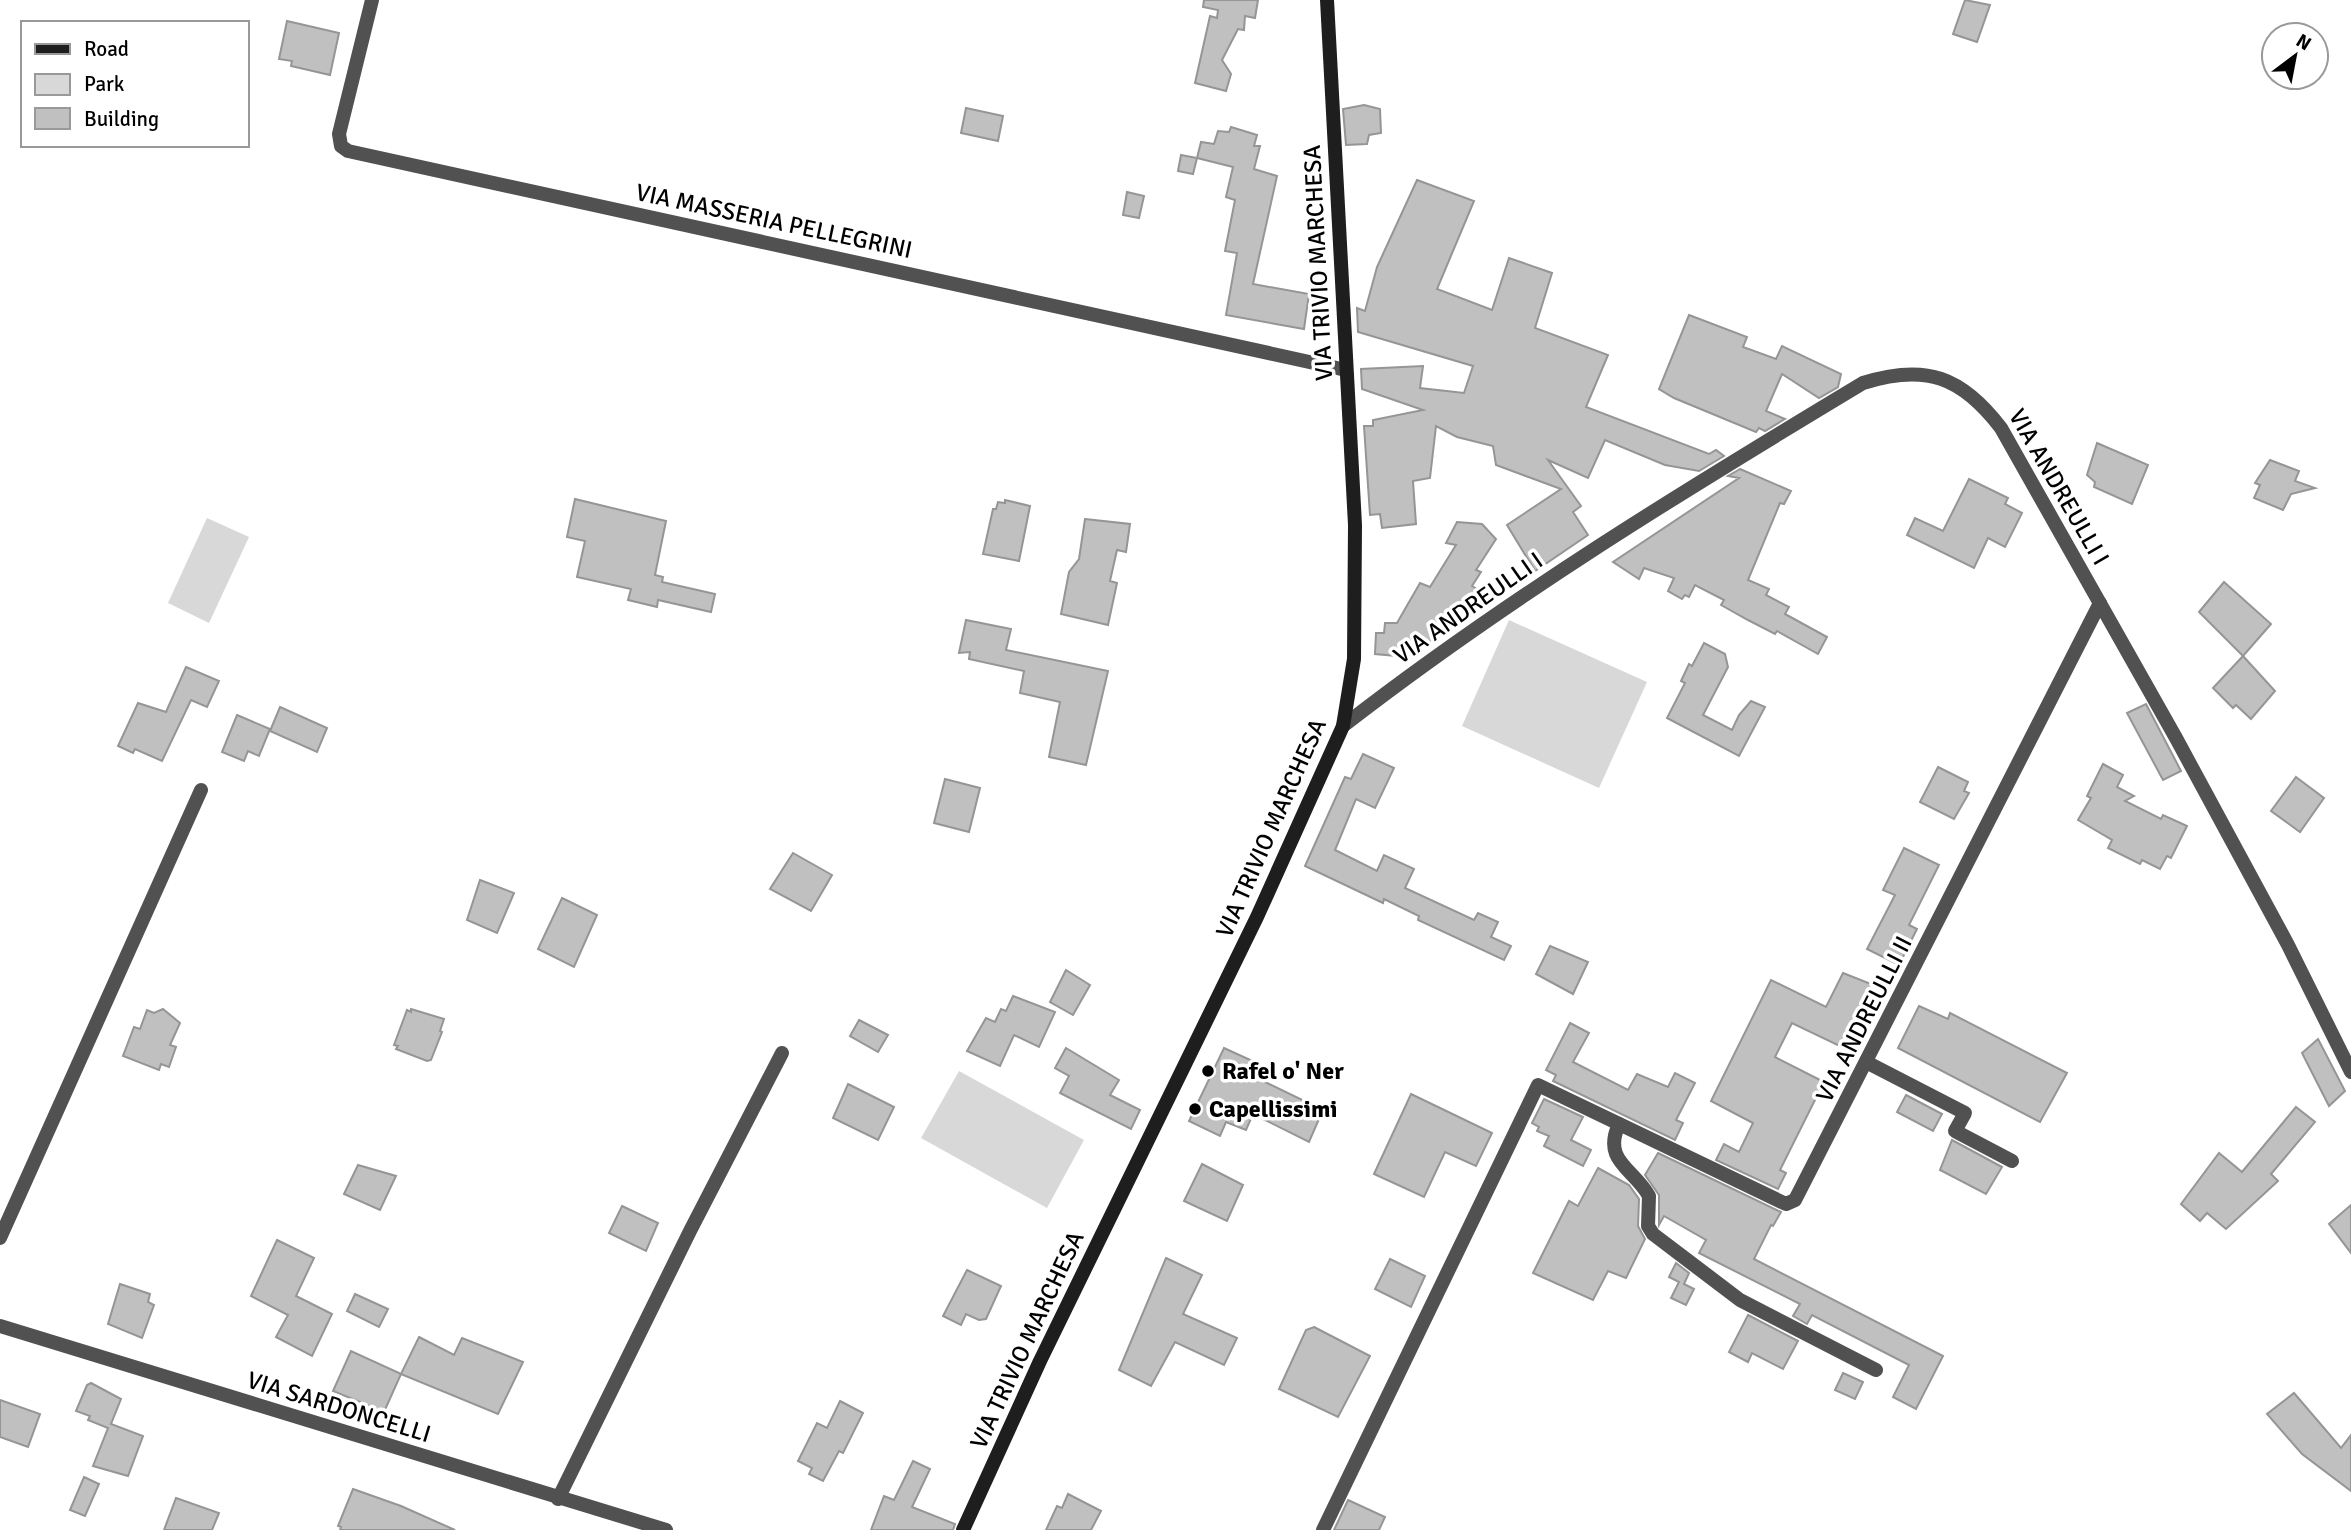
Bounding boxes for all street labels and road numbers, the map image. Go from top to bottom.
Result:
street label: VIA TRIVIO MARCHESA [1297,144,1339,382]
street label: VIA MASSERIA PELLEGRINI [633,177,915,265]
street label: VIA ANDREULLI I [2002,404,2116,570]
street label: VIA ANDREULLI I [1388,545,1548,671]
street label: VIA TRIVIO MARCHESA [1209,714,1333,942]
street label: VIA ANDREULLI II [1809,931,1919,1107]
street label: VIA TRIVIO MARCHESA [963,1226,1091,1453]
street label: VIA SARDONCELLI [243,1365,435,1449]

